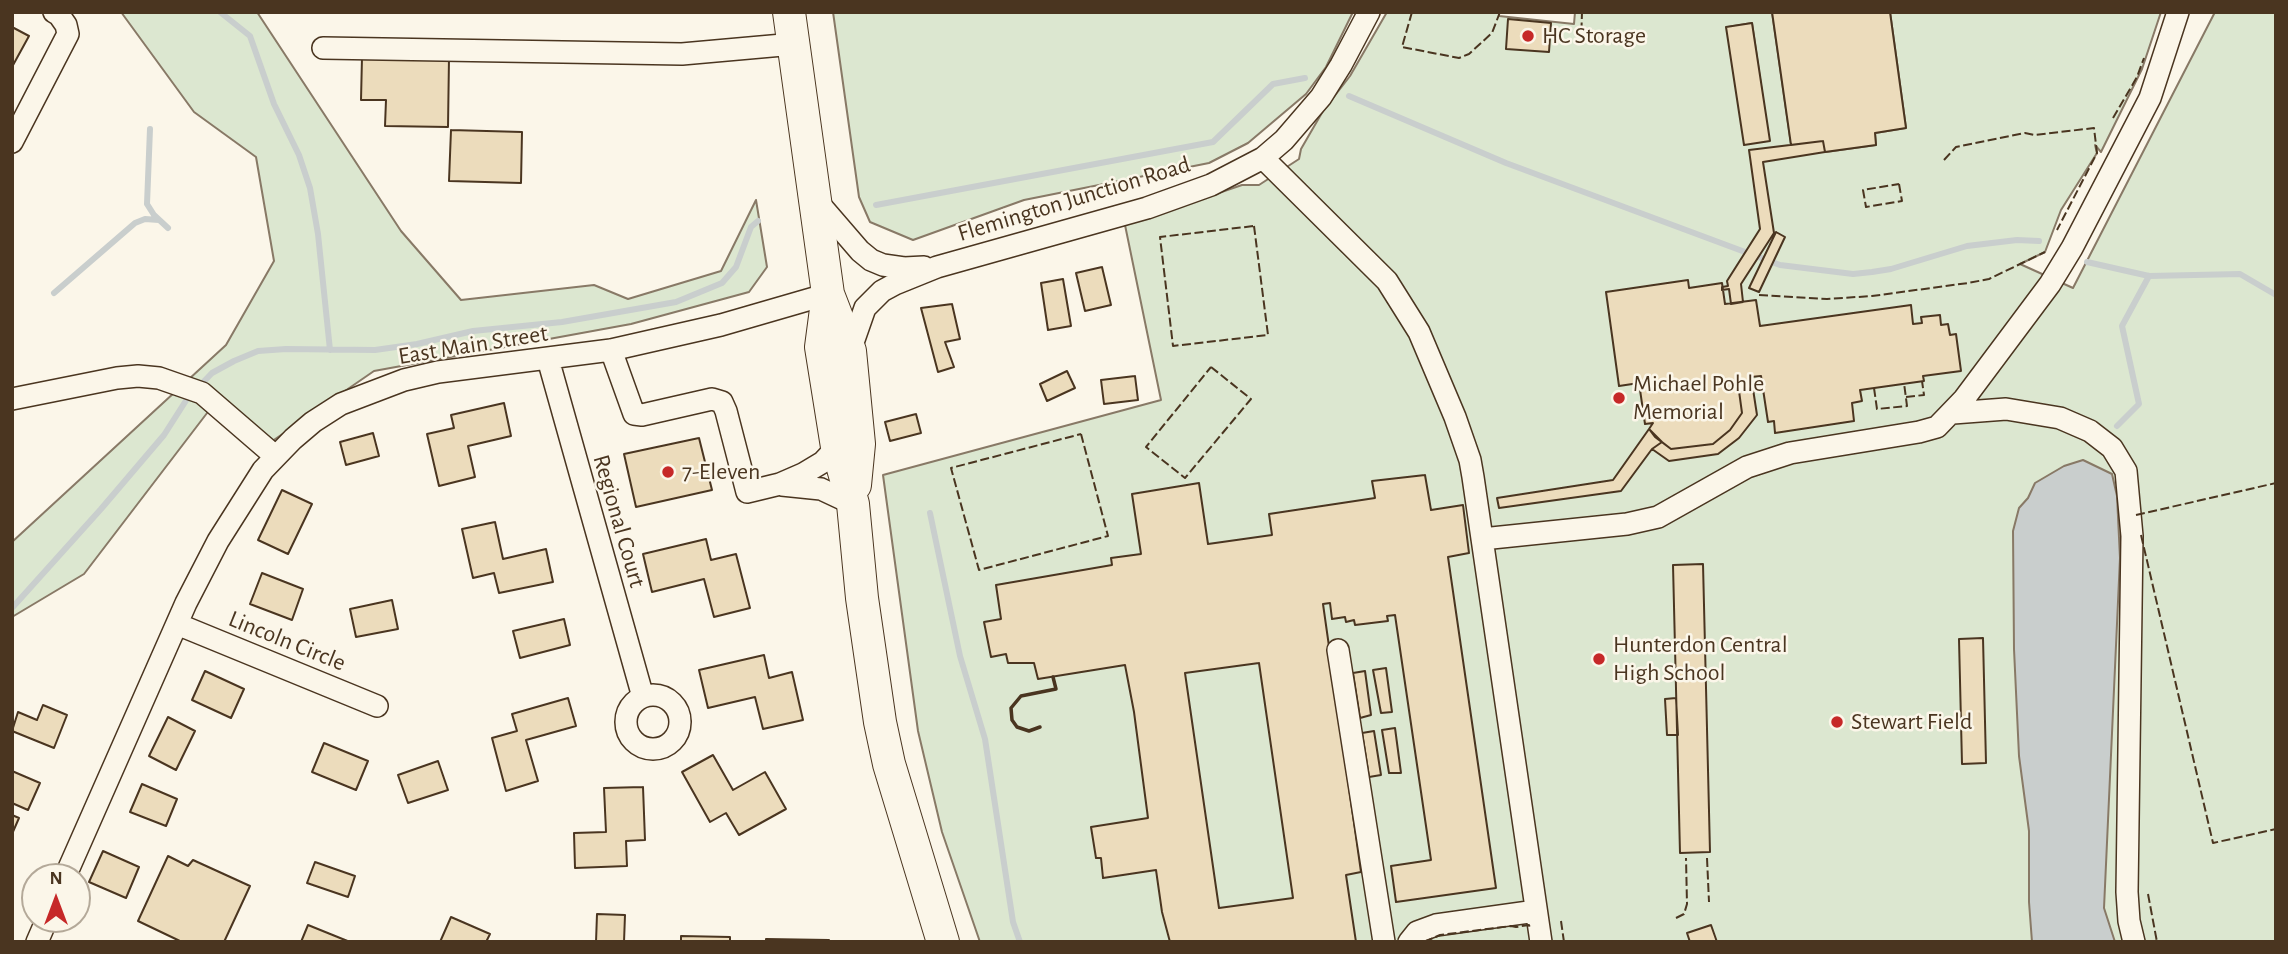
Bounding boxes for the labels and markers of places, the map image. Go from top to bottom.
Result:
place label: HC Storage [1542,22,1646,50]
marker: HC Storage [1520,28,1536,44]
place label: Michael Pohle Memorial [1633,370,1764,426]
marker: Michael Pohle Memorial [1611,390,1627,406]
place label: 7-Eleven [682,458,760,486]
marker: 7-Eleven [660,464,676,480]
place label: Hunterdon Central High School [1613,631,1788,687]
marker: Hunterdon Central High School [1591,651,1607,667]
place label: Stewart Field [1851,708,1972,736]
marker: Stewart Field [1829,714,1845,730]

